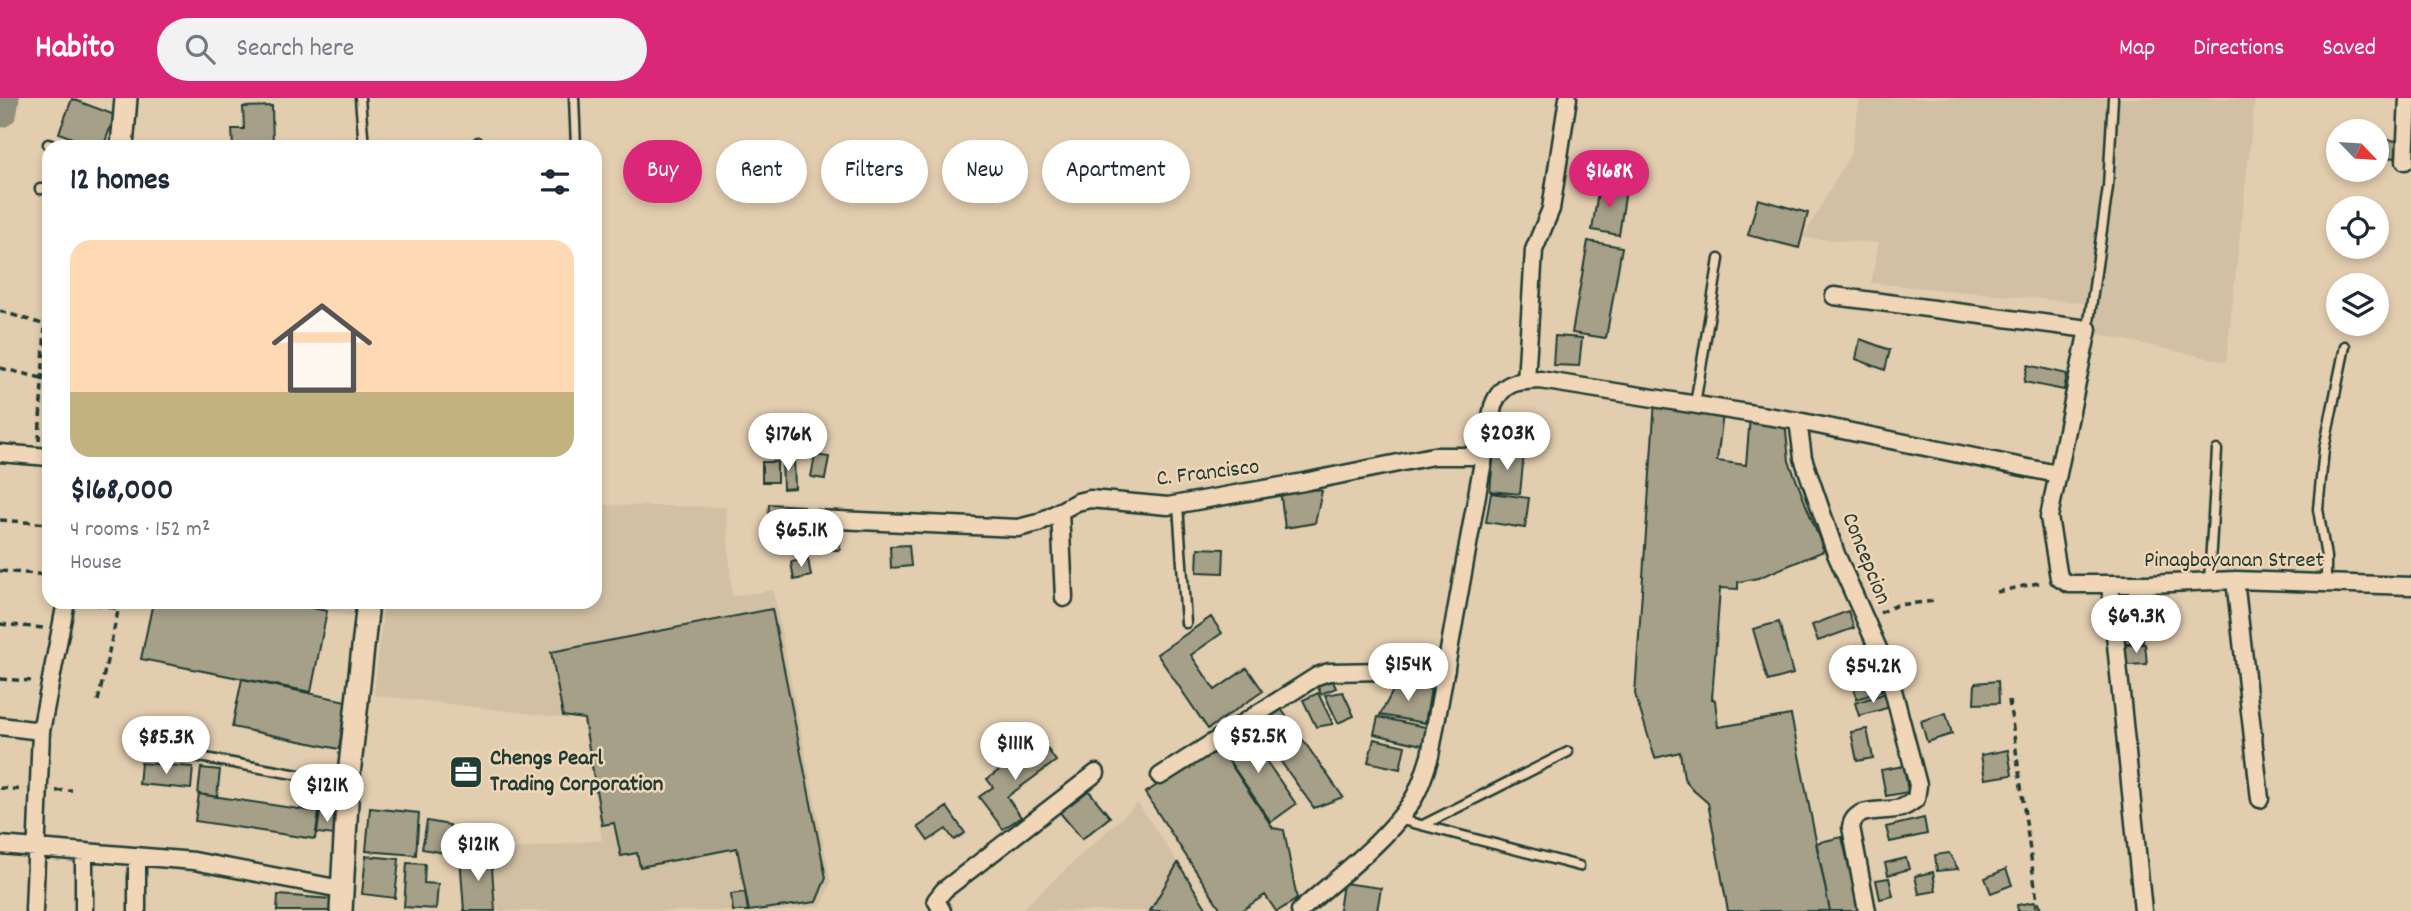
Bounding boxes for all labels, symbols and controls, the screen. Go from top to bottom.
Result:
search box [157,18,647,81]
text: Habito [35,26,115,73]
icon: search [181,30,219,68]
text: Search here [237,31,354,68]
text: Map [2119,32,2155,66]
text: Directions [2193,32,2284,66]
text: Saved [2322,32,2376,66]
north arrow [2326,119,2389,182]
map controls [2326,119,2389,336]
chip: Buy [623,140,702,203]
chip: Rent [716,140,807,203]
chip: Filters [821,140,928,203]
chip: New [942,140,1028,203]
chip: Apartment [1042,140,1190,203]
pin: $168K [1560,150,1658,210]
text: $168K [1585,156,1633,189]
text: 12 homes [70,161,170,204]
icon: filters [536,163,574,201]
button: locate [2326,196,2389,259]
button: layers [2326,273,2389,336]
icon: home [259,285,385,411]
pin: $203K [1458,412,1556,472]
pin: $176K [739,414,837,473]
text: $203K [1479,418,1535,451]
text: $176K [764,419,812,452]
street label: C. Francisco [1155,451,1261,497]
text: $168,000 [70,471,173,514]
street label: Concepcion [1832,508,1898,610]
pin: $65.1K [744,510,858,569]
text: 4 rooms · 152 m² [70,514,210,547]
text: $65.1K [774,515,828,548]
street label: Pinagbayanan Street [2144,545,2324,578]
text: House [70,547,122,580]
pin: $69.3K [2079,596,2193,655]
text: $69.3K [2107,601,2165,634]
pin: $154K [1359,644,1457,703]
pin: $54.2K [1816,646,1930,705]
text: $154K [1384,649,1432,682]
text: $54.2K [1845,651,1901,684]
pin: $85.3K [109,716,223,776]
pin: $52.5K [1201,716,1315,775]
text: $52.5K [1229,721,1287,754]
text: $85.3K [138,722,194,755]
pin: $111K [966,722,1064,782]
text: $111K [996,728,1034,761]
place label: Chengs Pearl Trading Corporation [490,743,664,802]
office icon: Chengs Pearl Trading Corporation [447,753,485,791]
pin: $121K [278,764,376,824]
text: $121K [306,770,348,803]
pin: $121K [429,824,527,883]
text: $121K [457,829,499,862]

